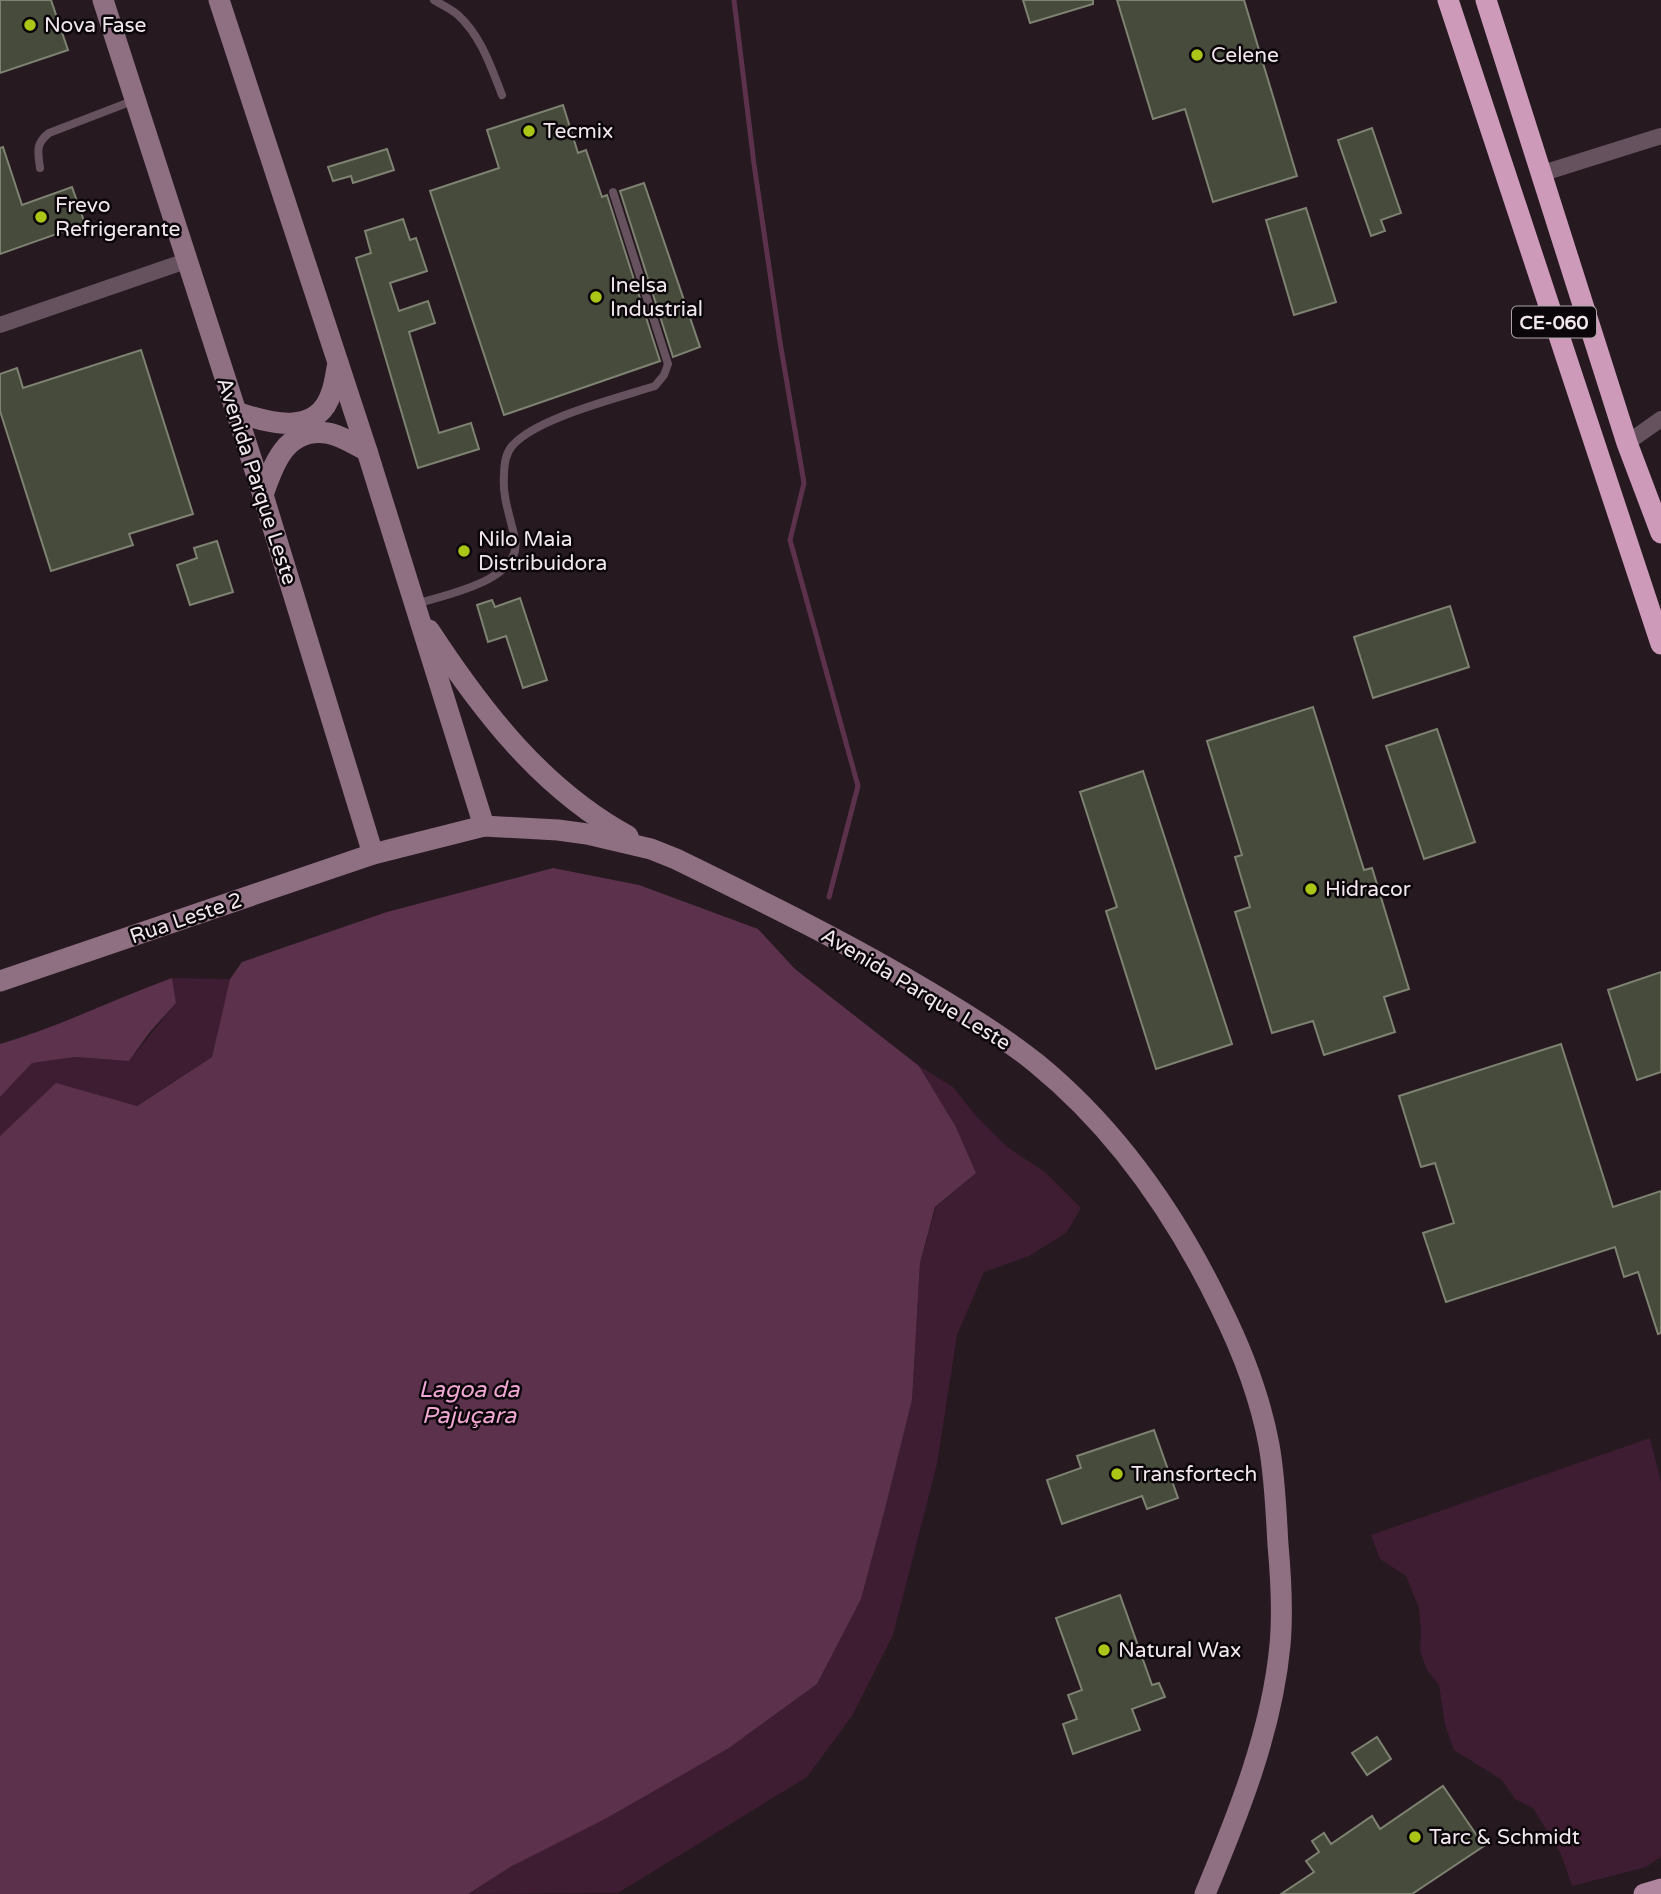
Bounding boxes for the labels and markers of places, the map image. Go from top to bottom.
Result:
place label: Nova Fase [44,13,147,38]
marker: Nova Fase [22,17,38,33]
place label: Celene [1211,43,1279,68]
marker: Celene [1189,47,1205,63]
place label: Tecmix [543,119,613,144]
marker: Tecmix [521,123,537,139]
place label: Frevo Refrigerante [55,193,181,242]
marker: Frevo Refrigerante [33,209,49,225]
place label: Inelsa Industrial [610,273,703,322]
marker: Inelsa Industrial [588,289,604,305]
place label: Nilo Maia Distribuidora [478,527,607,576]
marker: Nilo Maia Distribuidora [456,543,472,559]
place label: Hidracor [1325,877,1411,902]
marker: Hidracor [1303,881,1319,897]
place label: Transfortech [1131,1462,1257,1487]
marker: Transfortech [1109,1466,1125,1482]
place label: Natural Wax [1118,1638,1241,1663]
marker: Natural Wax [1096,1642,1112,1658]
place label: Tarc & Schmidt [1429,1825,1580,1850]
marker: Tarc & Schmidt [1407,1829,1423,1845]

